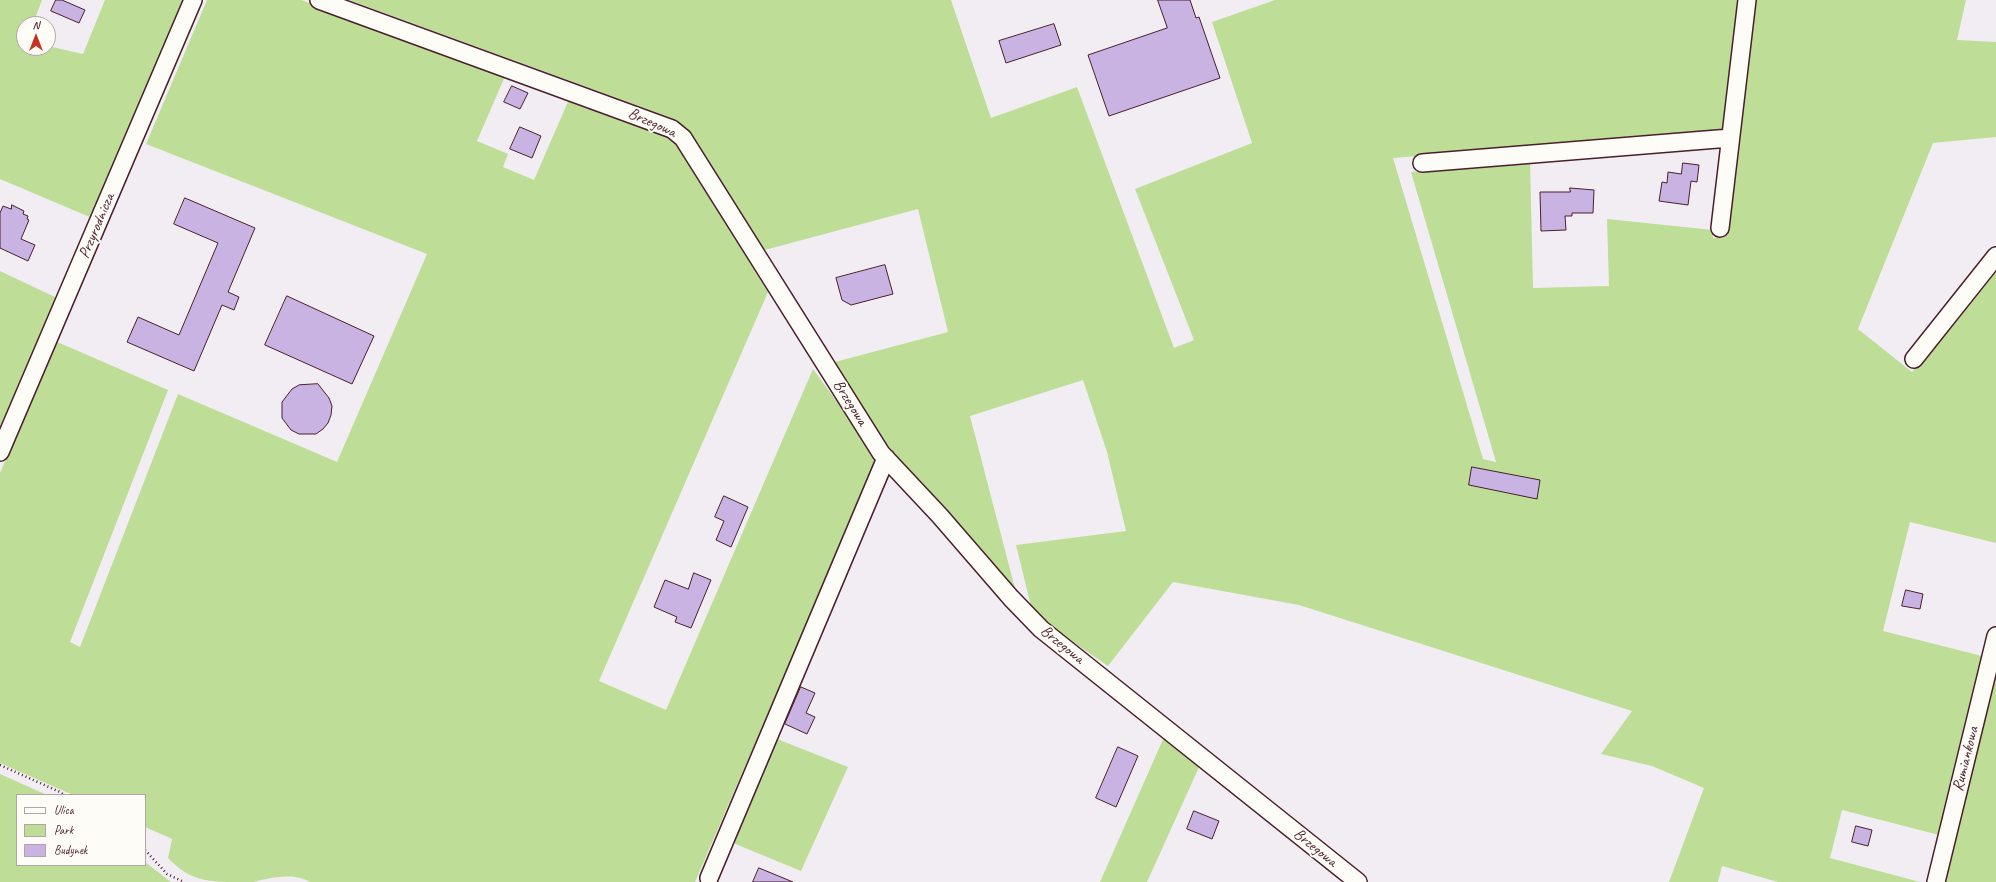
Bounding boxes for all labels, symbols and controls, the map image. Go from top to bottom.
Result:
north arrow [16,16,56,56]
text: N [33,18,39,32]
street label: Brzegowa [625,104,679,142]
street label: Przyrodnicza [75,191,119,261]
street label: Brzegowa [828,377,872,429]
street label: Brzegowa [1036,622,1088,668]
street label: Rumiankowa [1949,725,1983,793]
legend [16,794,146,866]
text: Ulica [54,802,73,818]
text: Park [54,822,73,838]
street label: Brzegowa [1289,825,1341,871]
text: Budynek [54,842,87,858]

